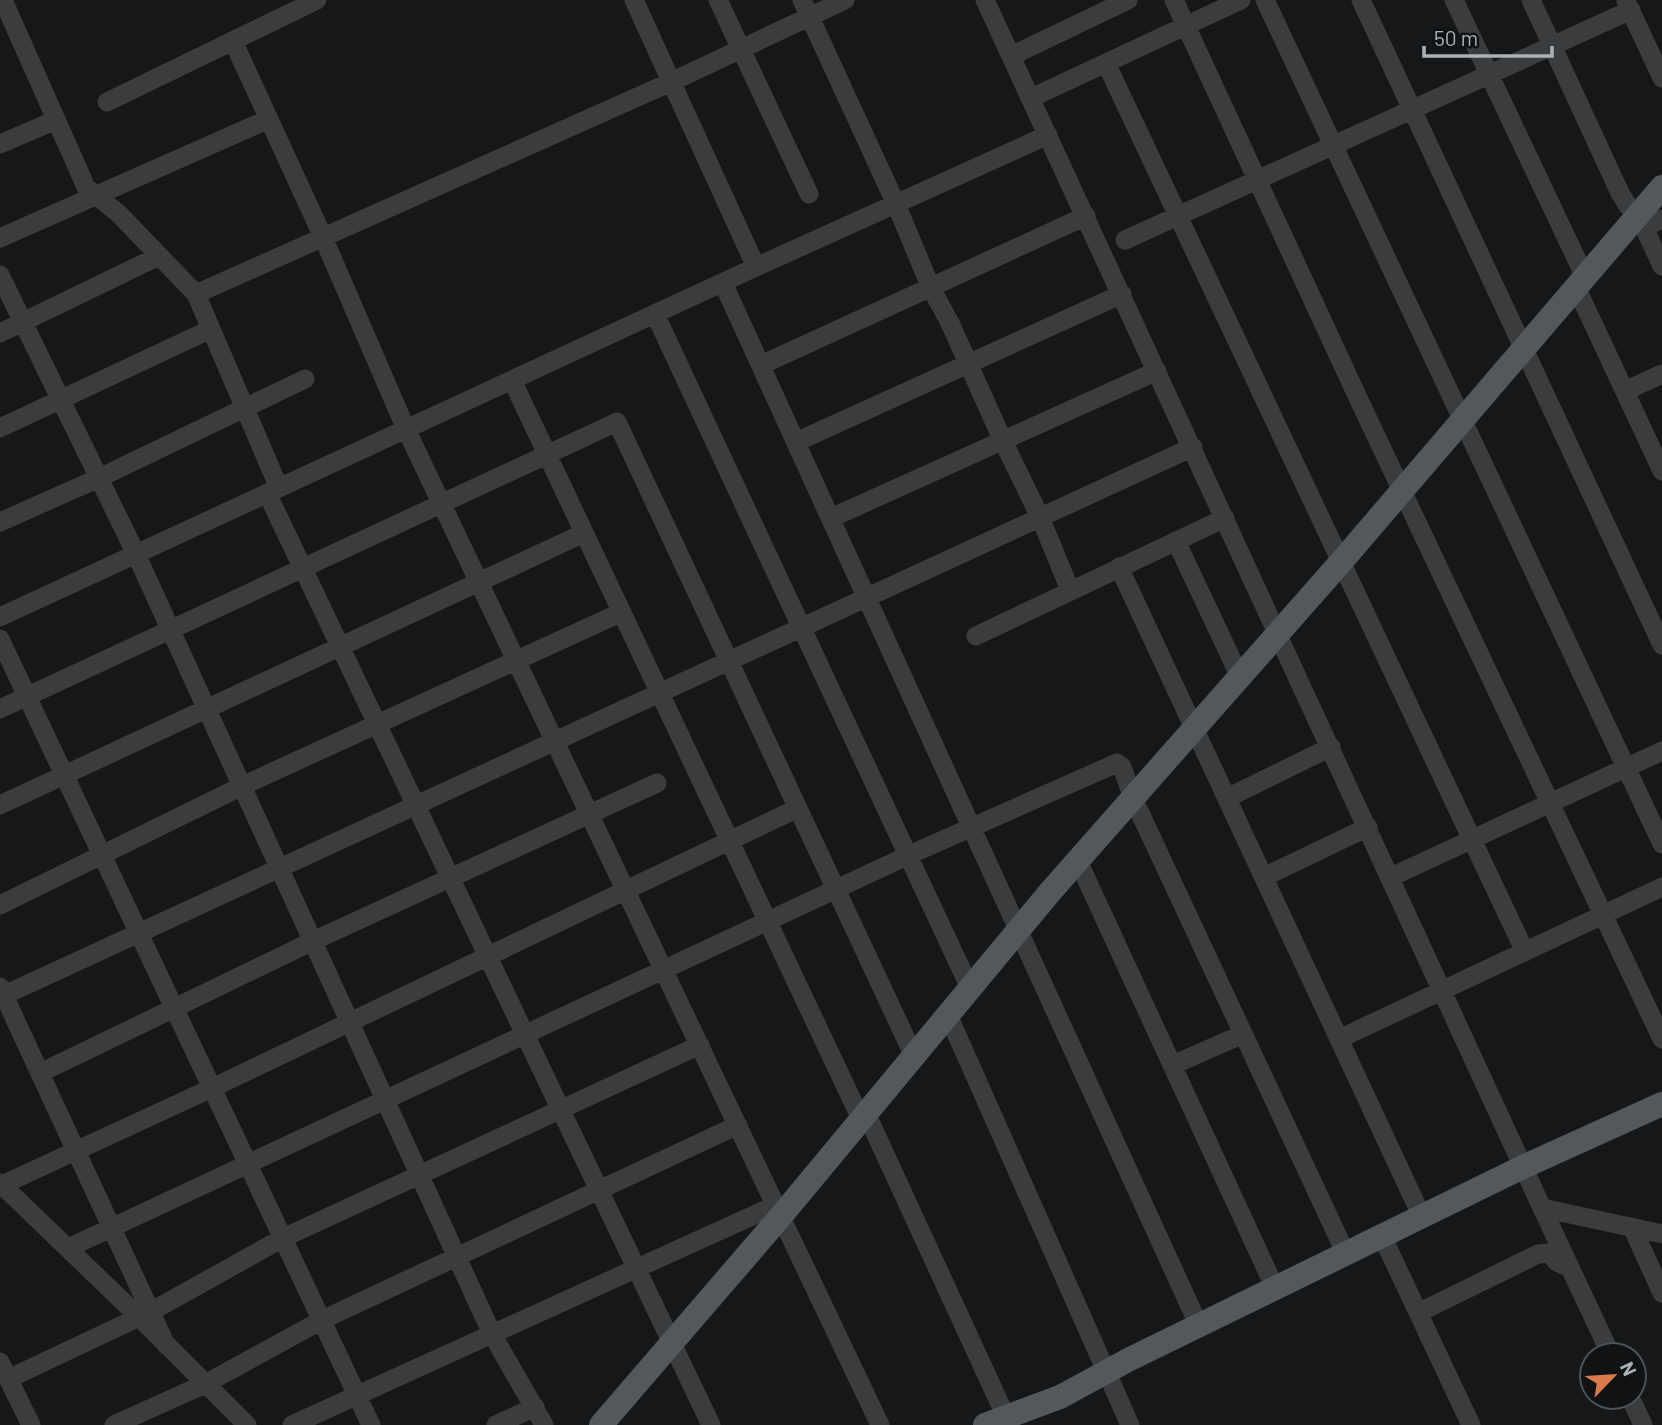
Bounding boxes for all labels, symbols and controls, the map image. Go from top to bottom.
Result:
scale bar [1424,14,1552,58]
text: 50 m [1434,25,1478,50]
north arrow [1578,1341,1648,1411]
text: N [1616,1358,1642,1379]

